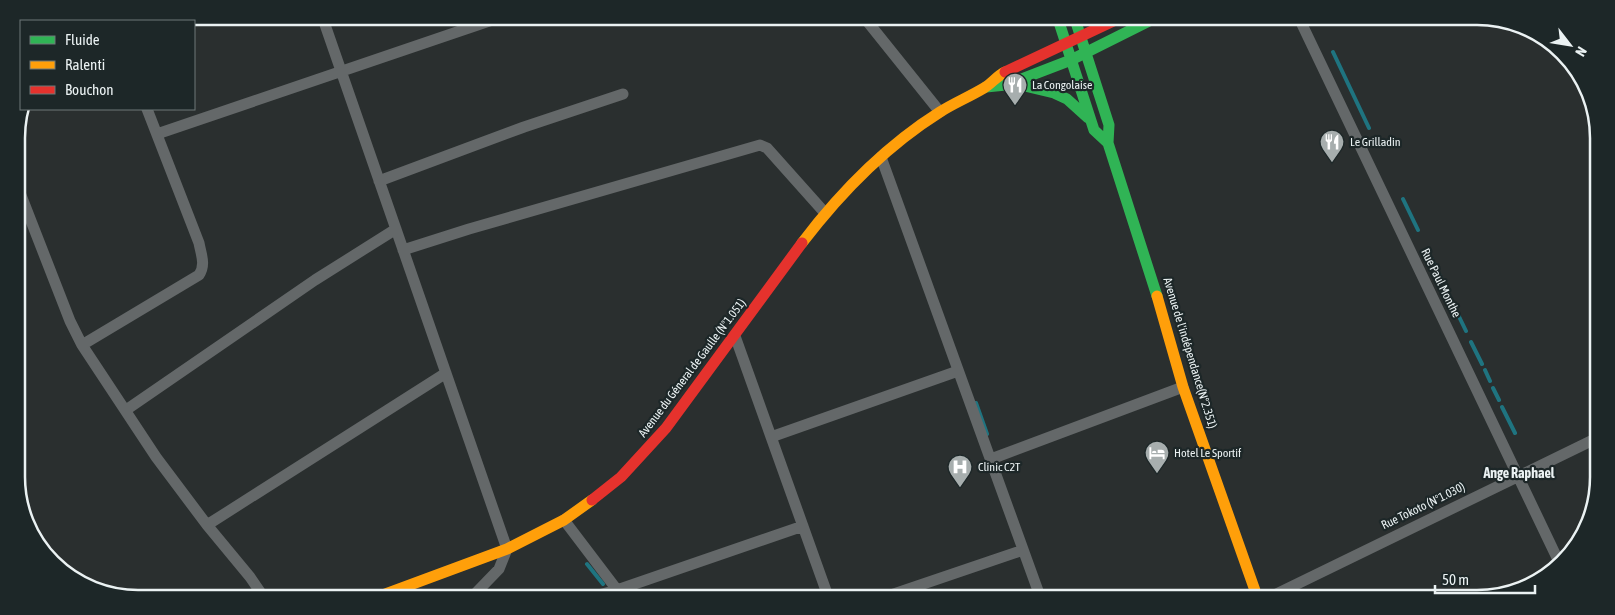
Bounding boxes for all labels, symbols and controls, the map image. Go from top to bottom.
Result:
legend [20,20,195,110]
north arrow [1545,20,1595,70]
text: Fluide [65,31,100,48]
text: N [1572,44,1590,59]
text: Ralenti [65,56,105,73]
restaurant icon: La Congolaise [1002,72,1028,106]
place label: La Congolaise [1032,78,1093,92]
text: Bouchon [65,81,114,98]
restaurant icon: Le Grilladin [1319,129,1345,163]
place label: Le Grilladin [1350,135,1401,149]
street label: Rue Paul Monthe [1418,246,1464,320]
street label: Avenue de l'indépendance(N°2.351) [1160,276,1220,430]
street label: Avenue du Géneral de Gaulle (N°1.051) [635,296,749,440]
hotel icon: Hotel Le Sportif [1144,440,1170,474]
place label: Hotel Le Sportif [1174,446,1242,460]
hospital icon: Clinic C2T [947,454,973,488]
place label: Clinic C2T [978,460,1021,474]
district label: Ange Raphael [1482,465,1555,481]
street label: Rue Tokoto (N°1.030) [1379,480,1467,532]
scale bar [1435,562,1535,594]
text: 50 m [1442,571,1469,588]

